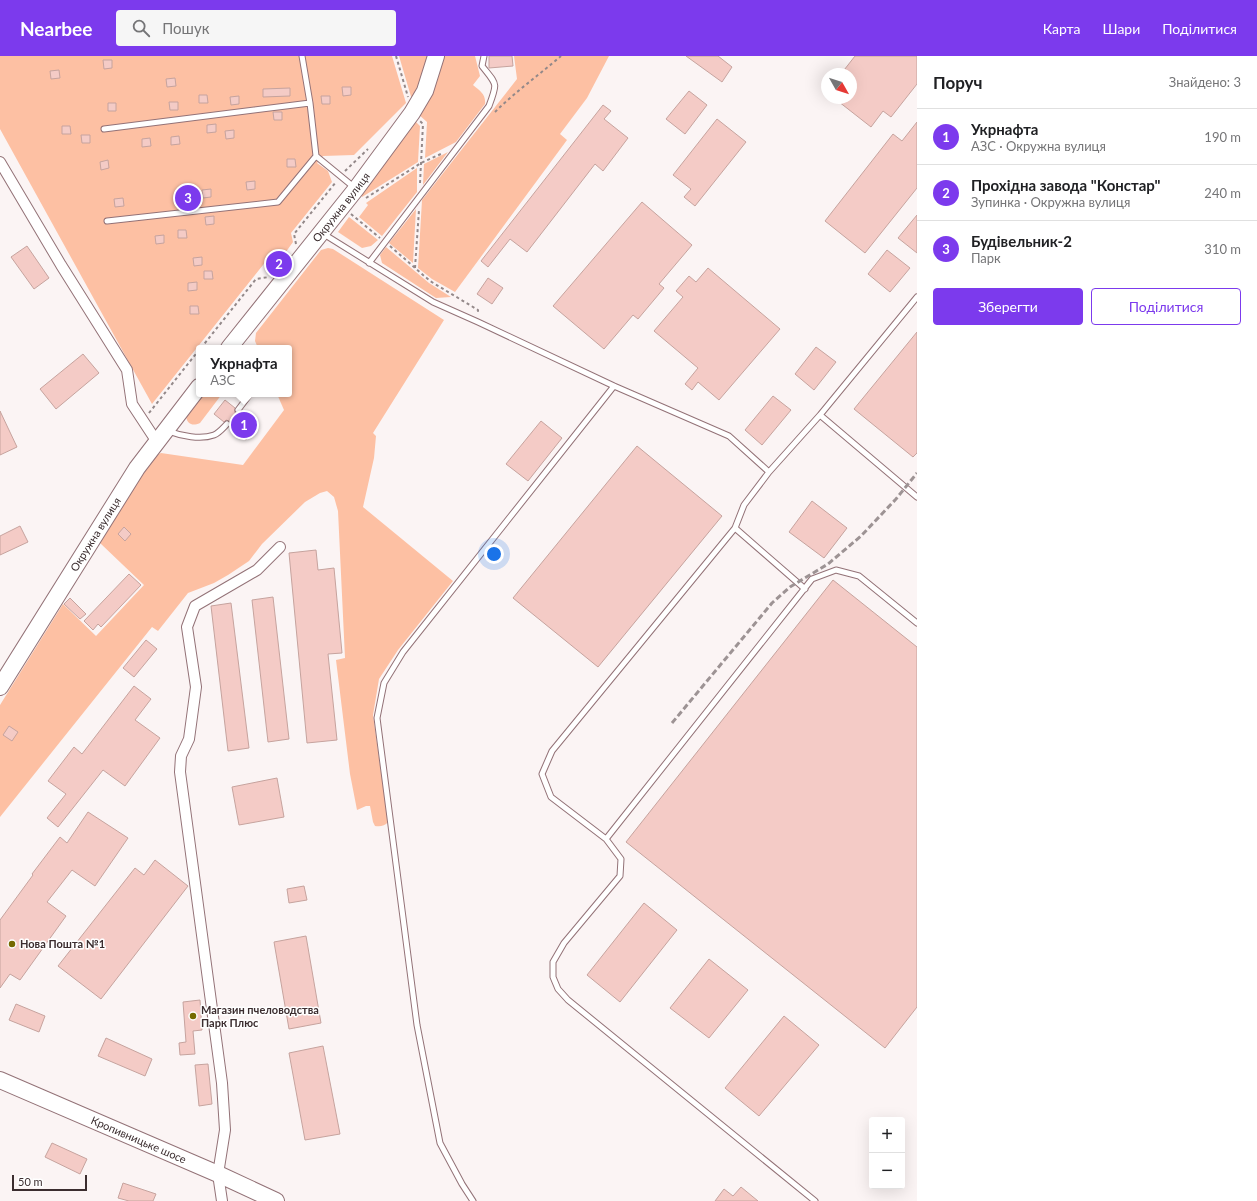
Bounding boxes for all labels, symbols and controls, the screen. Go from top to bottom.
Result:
search box [116,10,396,46]
text: Nearbee [20,17,92,40]
icon: search [130,17,152,39]
text: Пошук [162,19,209,37]
text: Карта [1043,20,1081,37]
text: Шари [1103,20,1140,37]
text: Поділитися [1162,20,1237,37]
north arrow [821,68,857,104]
text: Поруч [933,72,983,93]
text: Знайдено: 3 [1169,74,1241,90]
text: Укрнафта [971,120,1038,138]
text: 1 [942,129,950,145]
text: 190 m [1204,129,1241,145]
text: АЗС · Окружна вулиця [971,138,1106,154]
street label: Окружна вулиця [309,170,372,244]
text: Прохідна завода "Констар" [971,176,1160,194]
pin: 3 [175,183,201,213]
text: 2 [942,185,950,201]
text: 240 m [1204,185,1241,201]
text: Зупинка · Окружна вулиця [971,194,1130,210]
text: Будівельник-2 [971,232,1072,250]
text: 3 [942,241,950,257]
text: 310 m [1204,241,1241,257]
pin: 2 [266,249,292,279]
text: Парк [971,250,1001,266]
button: Зберегти [933,288,1083,325]
button: Поділитися [1091,288,1241,325]
popup [196,345,292,397]
text: Укрнафта [210,354,278,372]
text: АЗС [210,372,235,388]
pin: 1 [231,410,257,440]
street label: Окружна вулиця [67,495,123,573]
your location [484,544,504,564]
place label: Нова Пошта №1 [20,937,105,950]
marker: Нова Пошта №1 [7,939,17,949]
place label: Магазин пчеловодства Парк Плюс [201,1003,319,1029]
marker: Магазин пчеловодства Парк Плюс [188,1011,198,1021]
street label: Кропивницьке шосе [89,1113,189,1166]
map controls [869,1117,905,1189]
button: + [869,1117,905,1153]
button: − [869,1153,905,1189]
scale bar [12,1173,87,1192]
text: 50 m [18,1175,43,1188]

